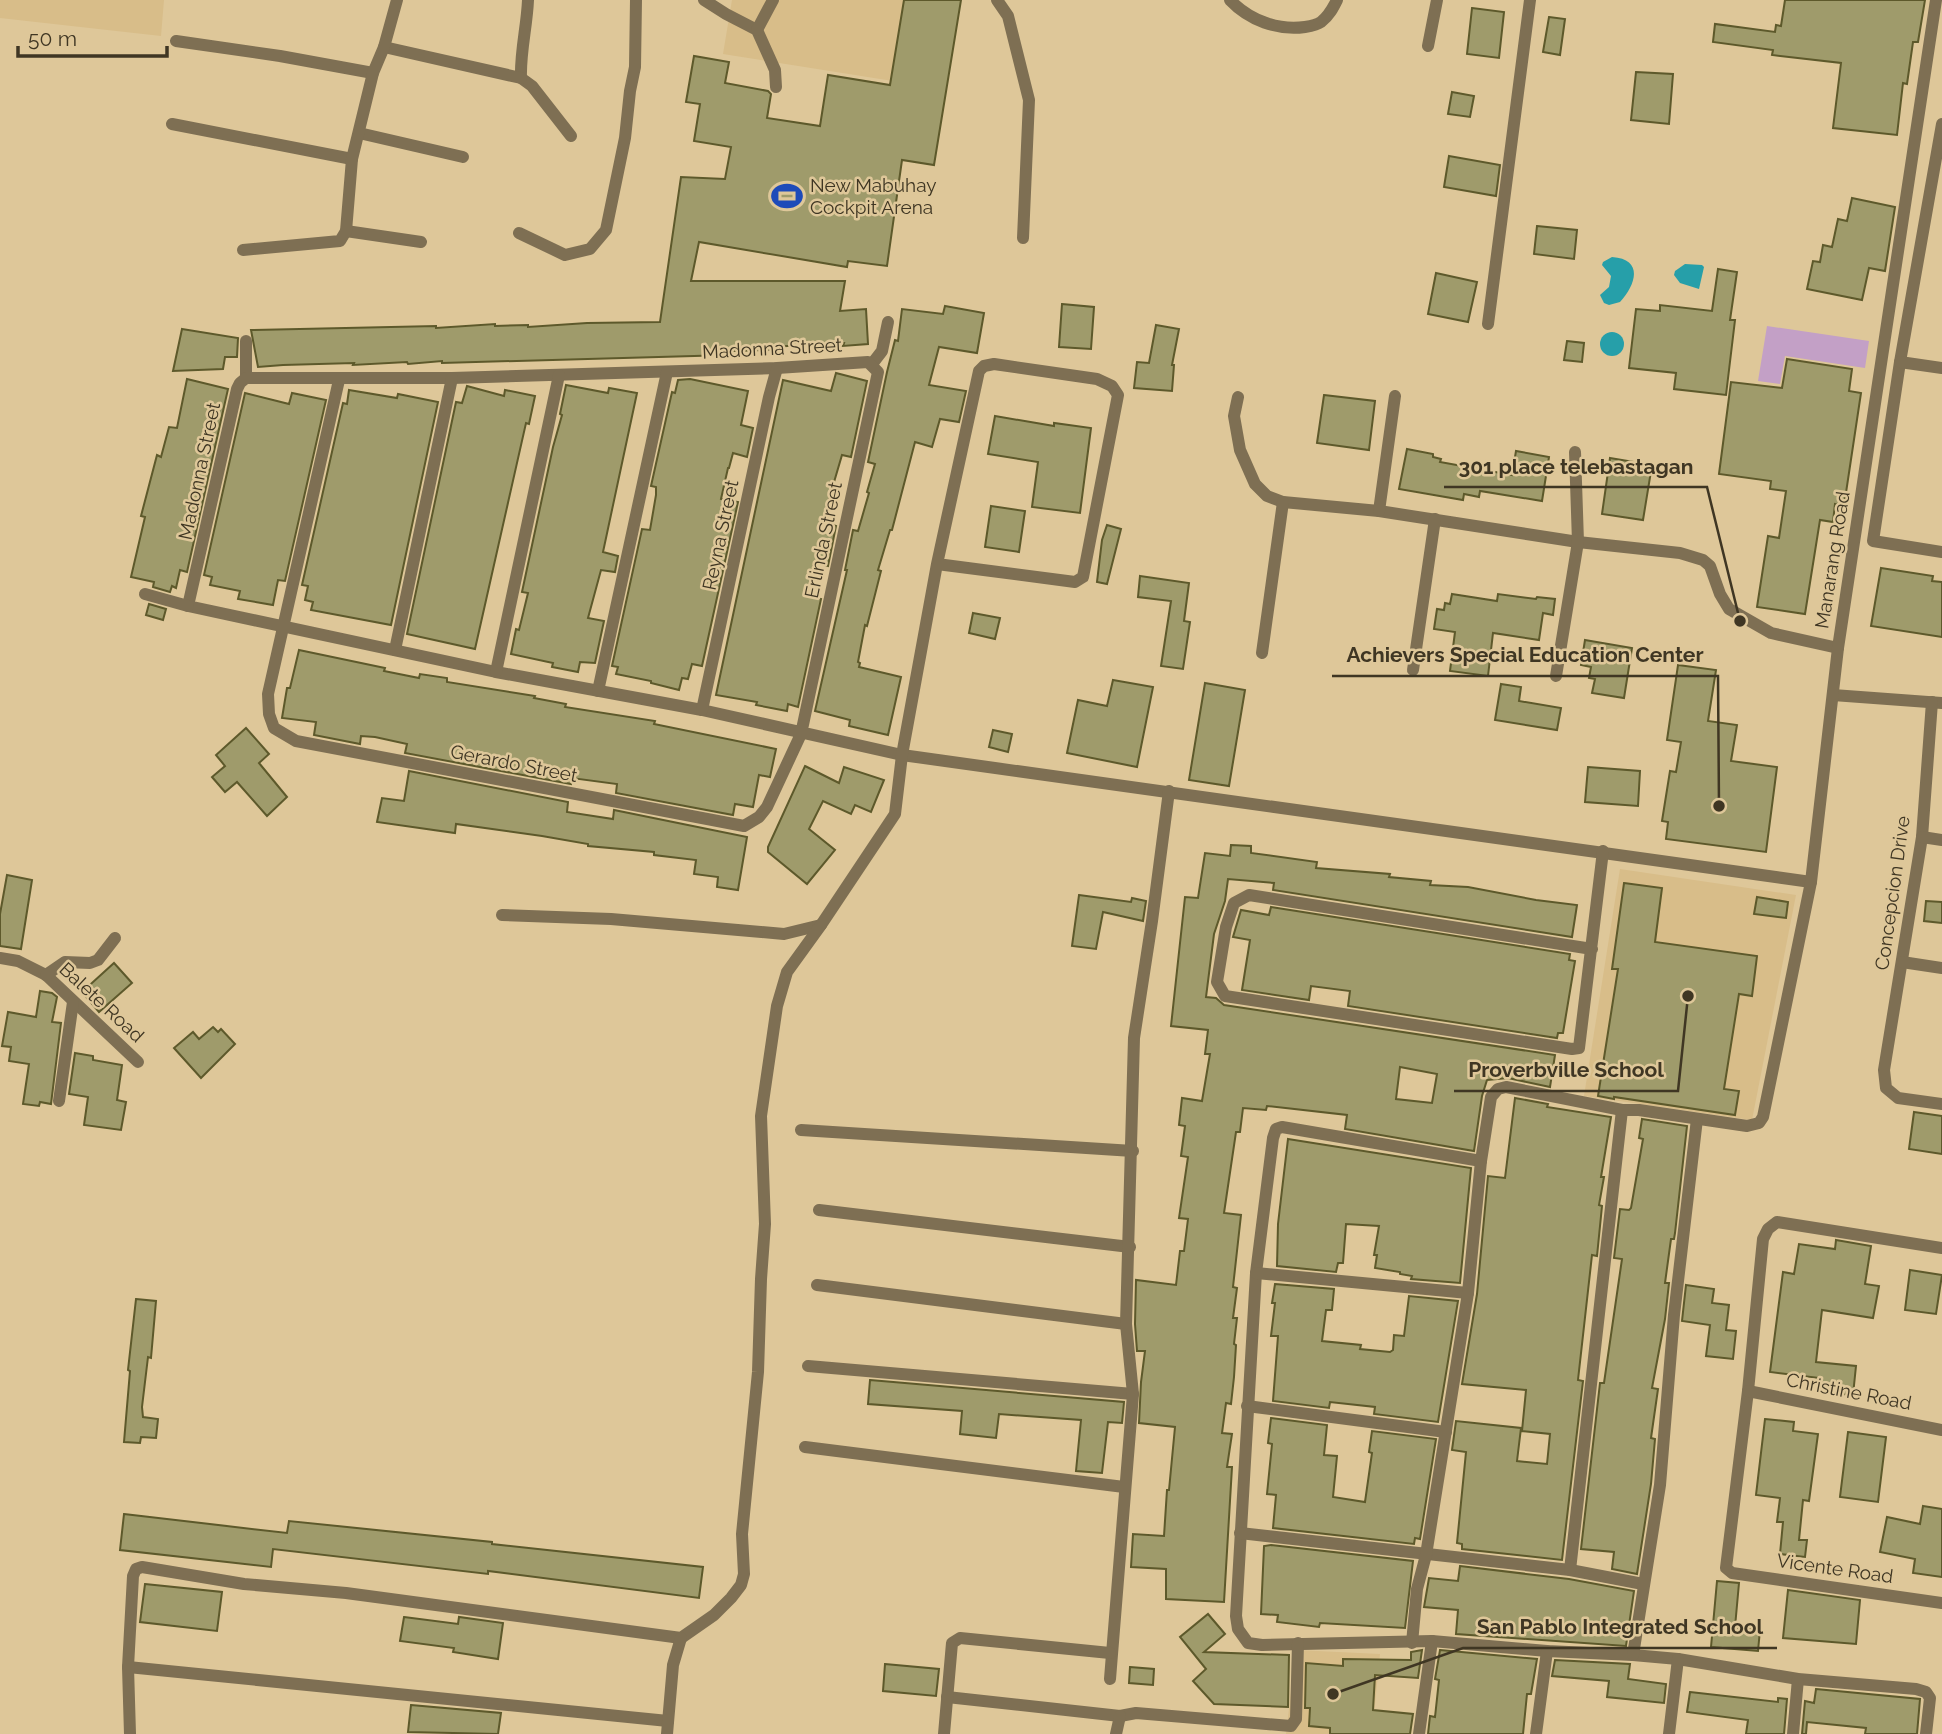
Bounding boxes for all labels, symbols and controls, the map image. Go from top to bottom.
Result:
scale bar [18,14,166,58]
text: 50 m [28,26,77,51]
place label: New Mabuhay Cockpit Arena [810,174,937,218]
sports icon: New Mabuhay Cockpit Arena [770,179,804,213]
street label: Madonna Street [701,333,843,363]
street label: Madonna Street [174,400,224,542]
callout: 301 place telebastagan [1444,445,1707,487]
text: 301 place telebastagan [1458,454,1694,479]
street label: Reyna Street [698,477,743,592]
street label: Erlinda Street [800,479,846,600]
street label: Manarang Road [1810,490,1854,630]
callout: Achievers Special Education Center [1332,634,1718,676]
text: Achievers Special Education Center [1346,642,1704,667]
street label: Gerardo Street [449,740,580,786]
street label: Concepcion Drive [1870,814,1914,972]
street label: Balete Road [55,957,149,1047]
callout: Proverbville School [1454,1049,1678,1091]
text: Proverbville School [1468,1057,1664,1082]
street label: Christine Road [1784,1368,1914,1414]
street label: Vicente Road [1775,1549,1895,1587]
callout: San Pablo Integrated School [1463,1606,1777,1648]
text: San Pablo Integrated School [1477,1614,1764,1639]

